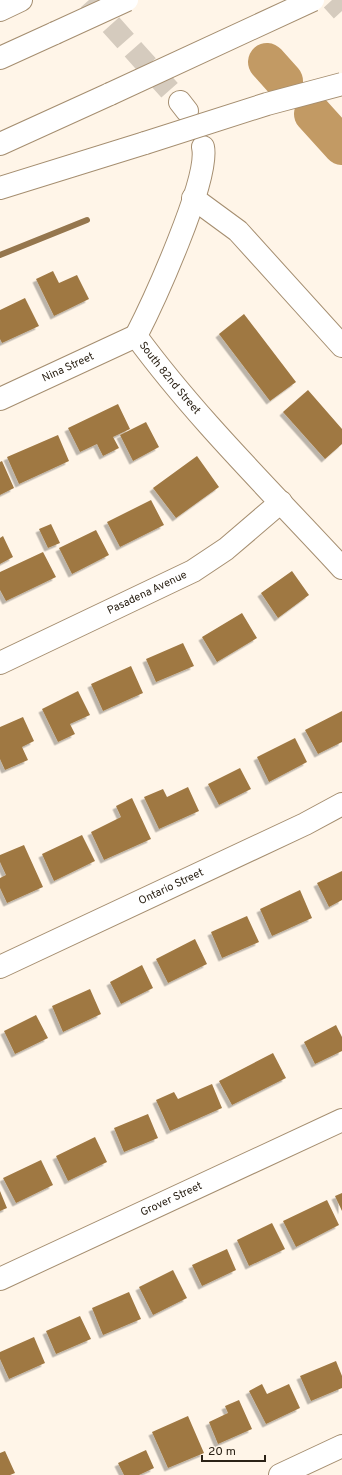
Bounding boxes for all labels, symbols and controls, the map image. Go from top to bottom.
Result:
street label: South 82nd Street [136,339,204,418]
street label: Nina Street [40,349,96,386]
street label: Pasadena Avenue [105,568,189,618]
street label: Ontario Street [136,866,206,908]
street label: Grover Street [138,1179,204,1220]
scale bar [202,1437,265,1463]
text: 20 m [208,1444,236,1460]

